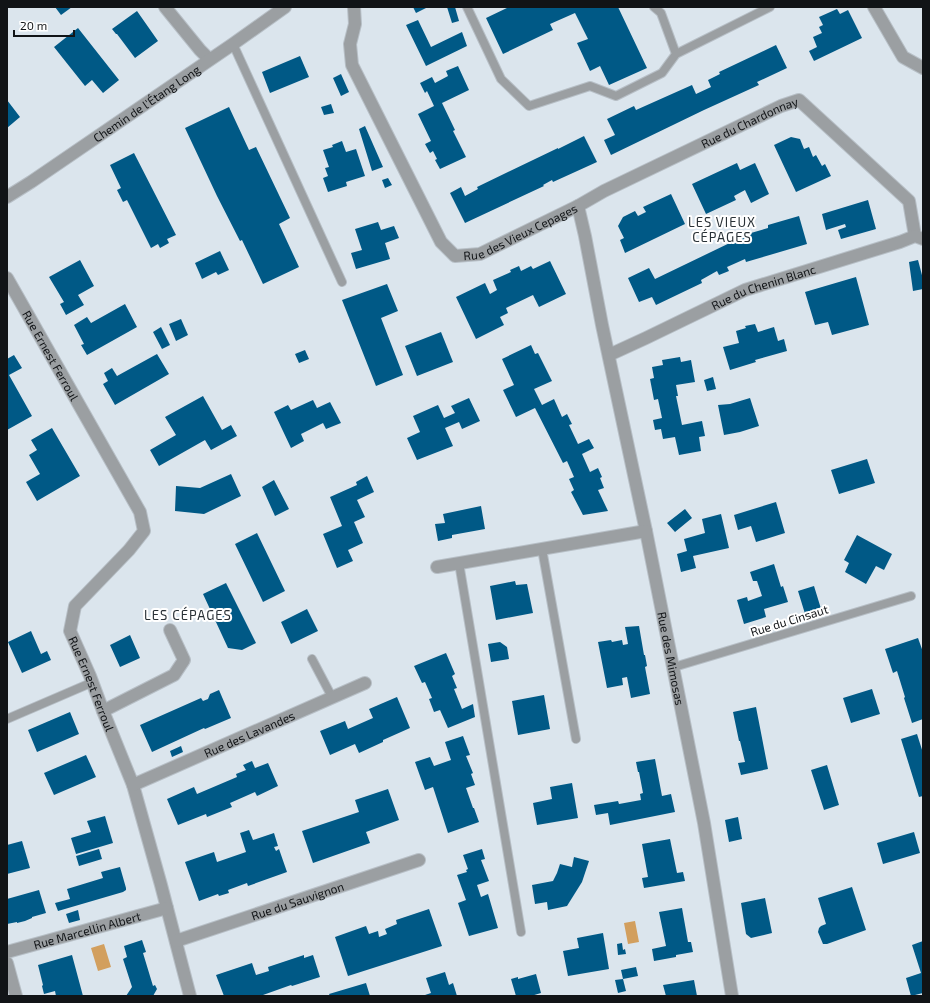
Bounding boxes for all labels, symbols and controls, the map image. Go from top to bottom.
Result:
scale bar [14,12,74,38]
text: 20 m [20,18,47,32]
street label: Chemin de l'Étang Long [90,62,203,145]
street label: Rue du Chardonnay [698,94,800,150]
street label: Rue des Vieux Cepages [463,201,579,262]
district label: LES VIEUX CÉPAGES [688,214,756,245]
street label: Rue du Chenin Blanc [709,262,817,312]
street label: Rue Ernest Ferroul [20,308,82,403]
street label: Rue du Cinsaut [748,601,830,638]
district label: LES CÉPAGES [144,606,232,623]
street label: Rue des Mimosas [655,610,687,706]
street label: Rue Ernest Ferroul [66,634,118,733]
street label: Rue des Lavandes [202,708,297,760]
street label: Rue du Sauvignon [249,879,346,922]
street label: Rue Marcellin Albert [32,908,143,951]

